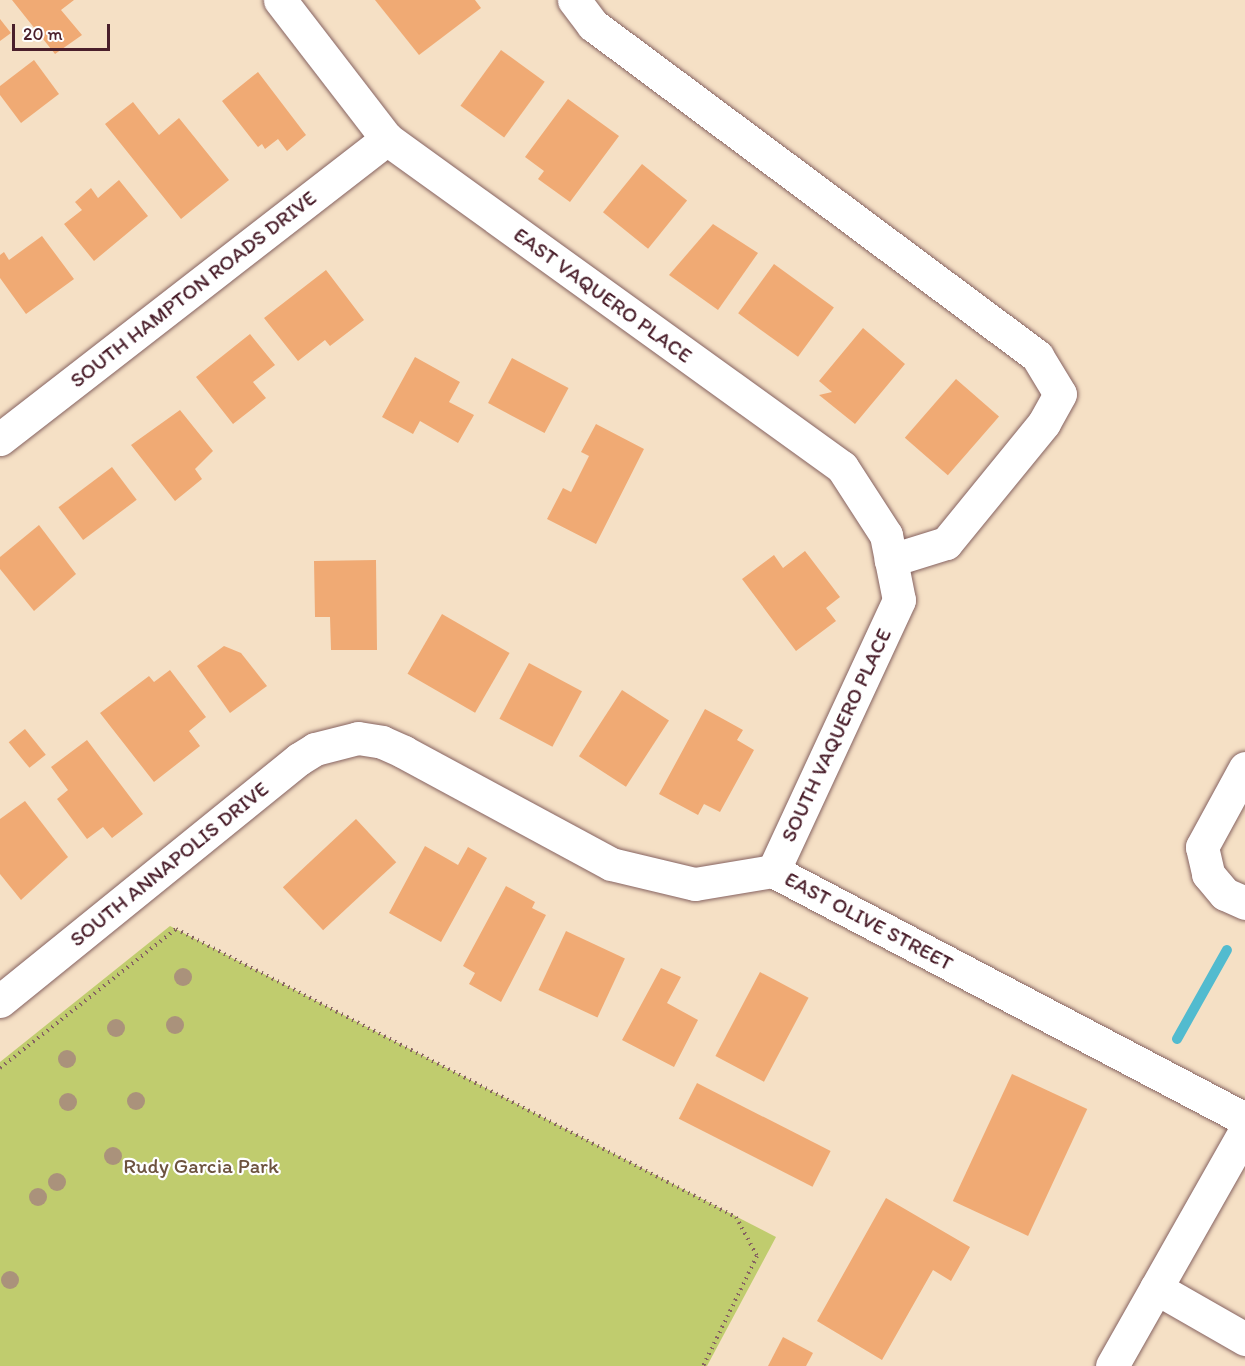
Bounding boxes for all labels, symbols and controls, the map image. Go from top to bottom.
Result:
scale bar [15,12,112,50]
text: 20 m [23,23,63,45]
street label: SOUTH HAMPTON ROADS DRIVE [65,185,321,393]
street label: EAST VAQUERO PLACE [509,222,697,368]
street label: SOUTH VAQUERO PLACE [776,624,896,846]
street label: SOUTH ANNAPOLIS DRIVE [65,776,273,952]
street label: EAST OLIVE STREET [781,866,957,976]
park label: Rudy Garcia Park [123,1153,279,1179]

